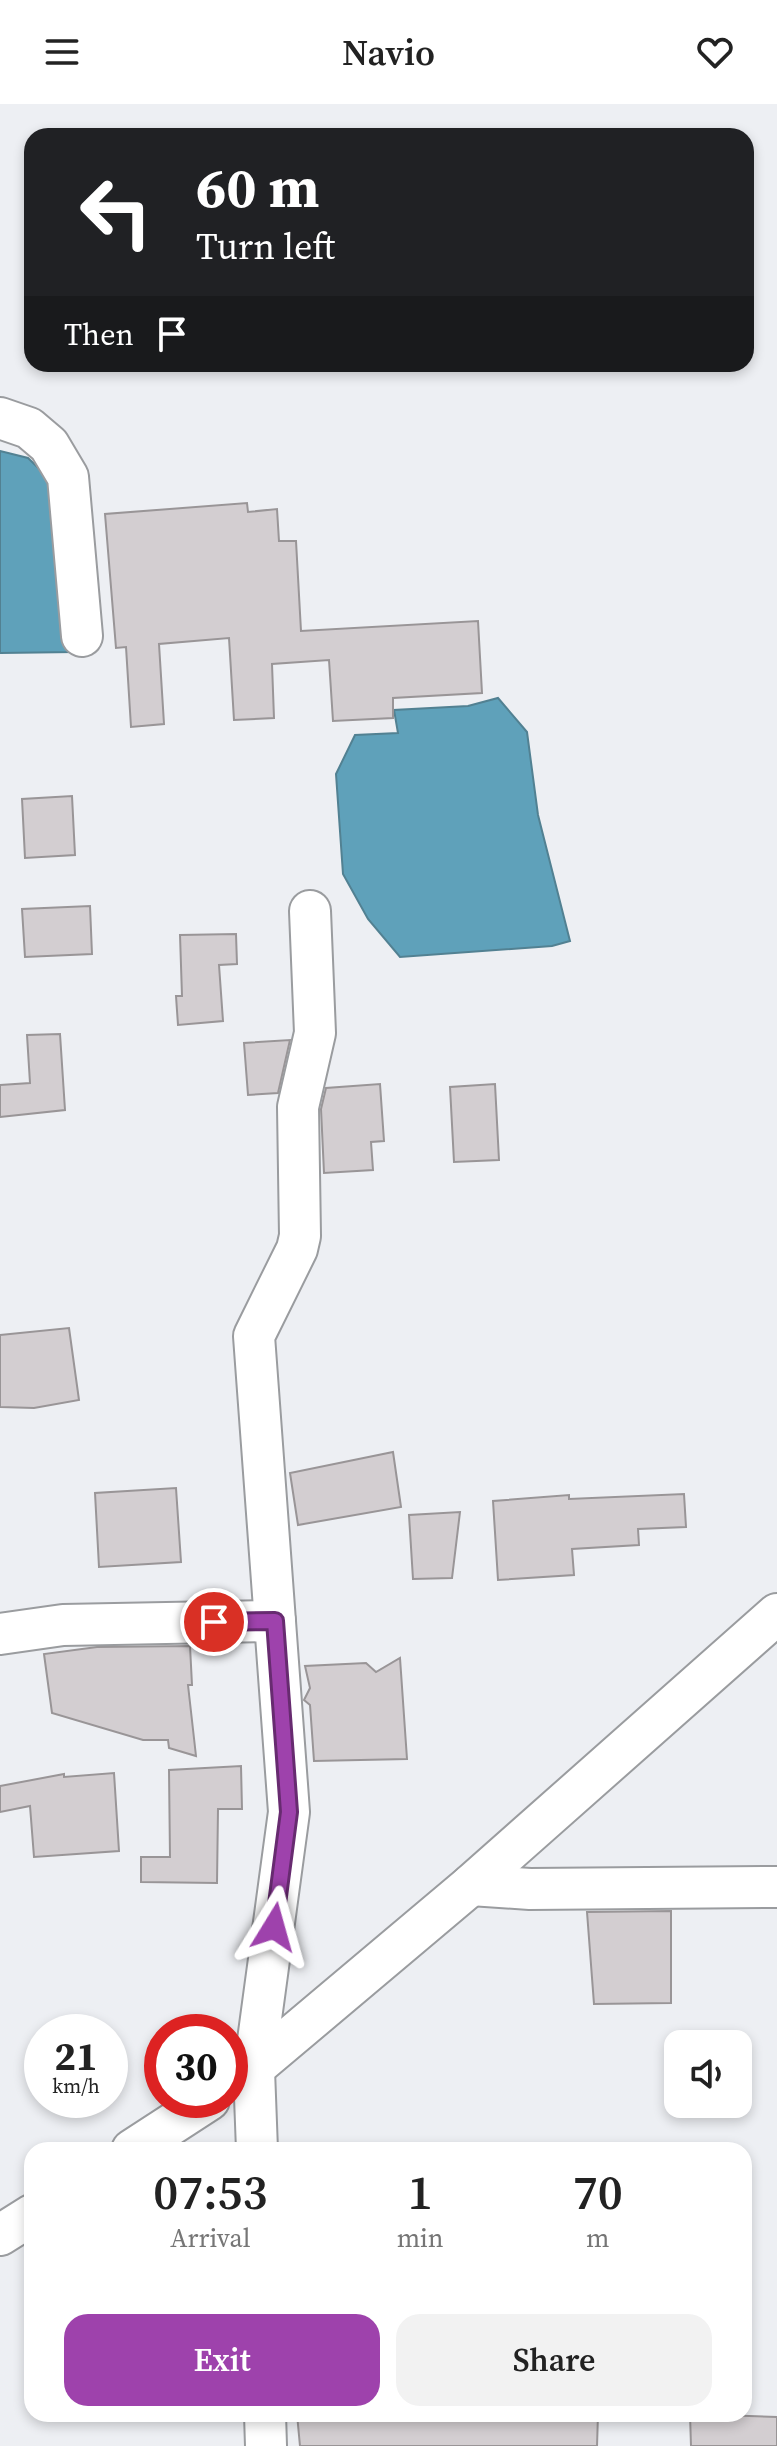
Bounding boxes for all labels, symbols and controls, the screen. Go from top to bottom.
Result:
text: Navio [342,28,435,77]
icon: menu [40,30,84,74]
icon: heart [693,30,737,74]
text: 60 m [196,149,319,226]
icon: left [64,160,168,264]
text: Turn left [196,222,335,271]
icon: arrive [150,312,194,356]
text: Then [64,314,134,355]
pin [180,1588,248,1656]
icon: arrive [192,1600,236,1644]
position arrow [232,1885,316,1969]
speed limit sign: 30 [144,2014,248,2118]
text: 21 [54,2029,98,2083]
map controls [664,2030,752,2118]
button: sound [664,2030,752,2118]
text: km/h [52,2072,100,2100]
text: 07:53 [153,2159,267,2225]
text: 1 [408,2159,433,2225]
text: 70 [573,2159,623,2225]
text: Arrival [170,2220,251,2256]
text: min [397,2220,444,2256]
text: m [586,2220,610,2256]
button: Exit [64,2314,380,2406]
button: Share [396,2314,712,2406]

